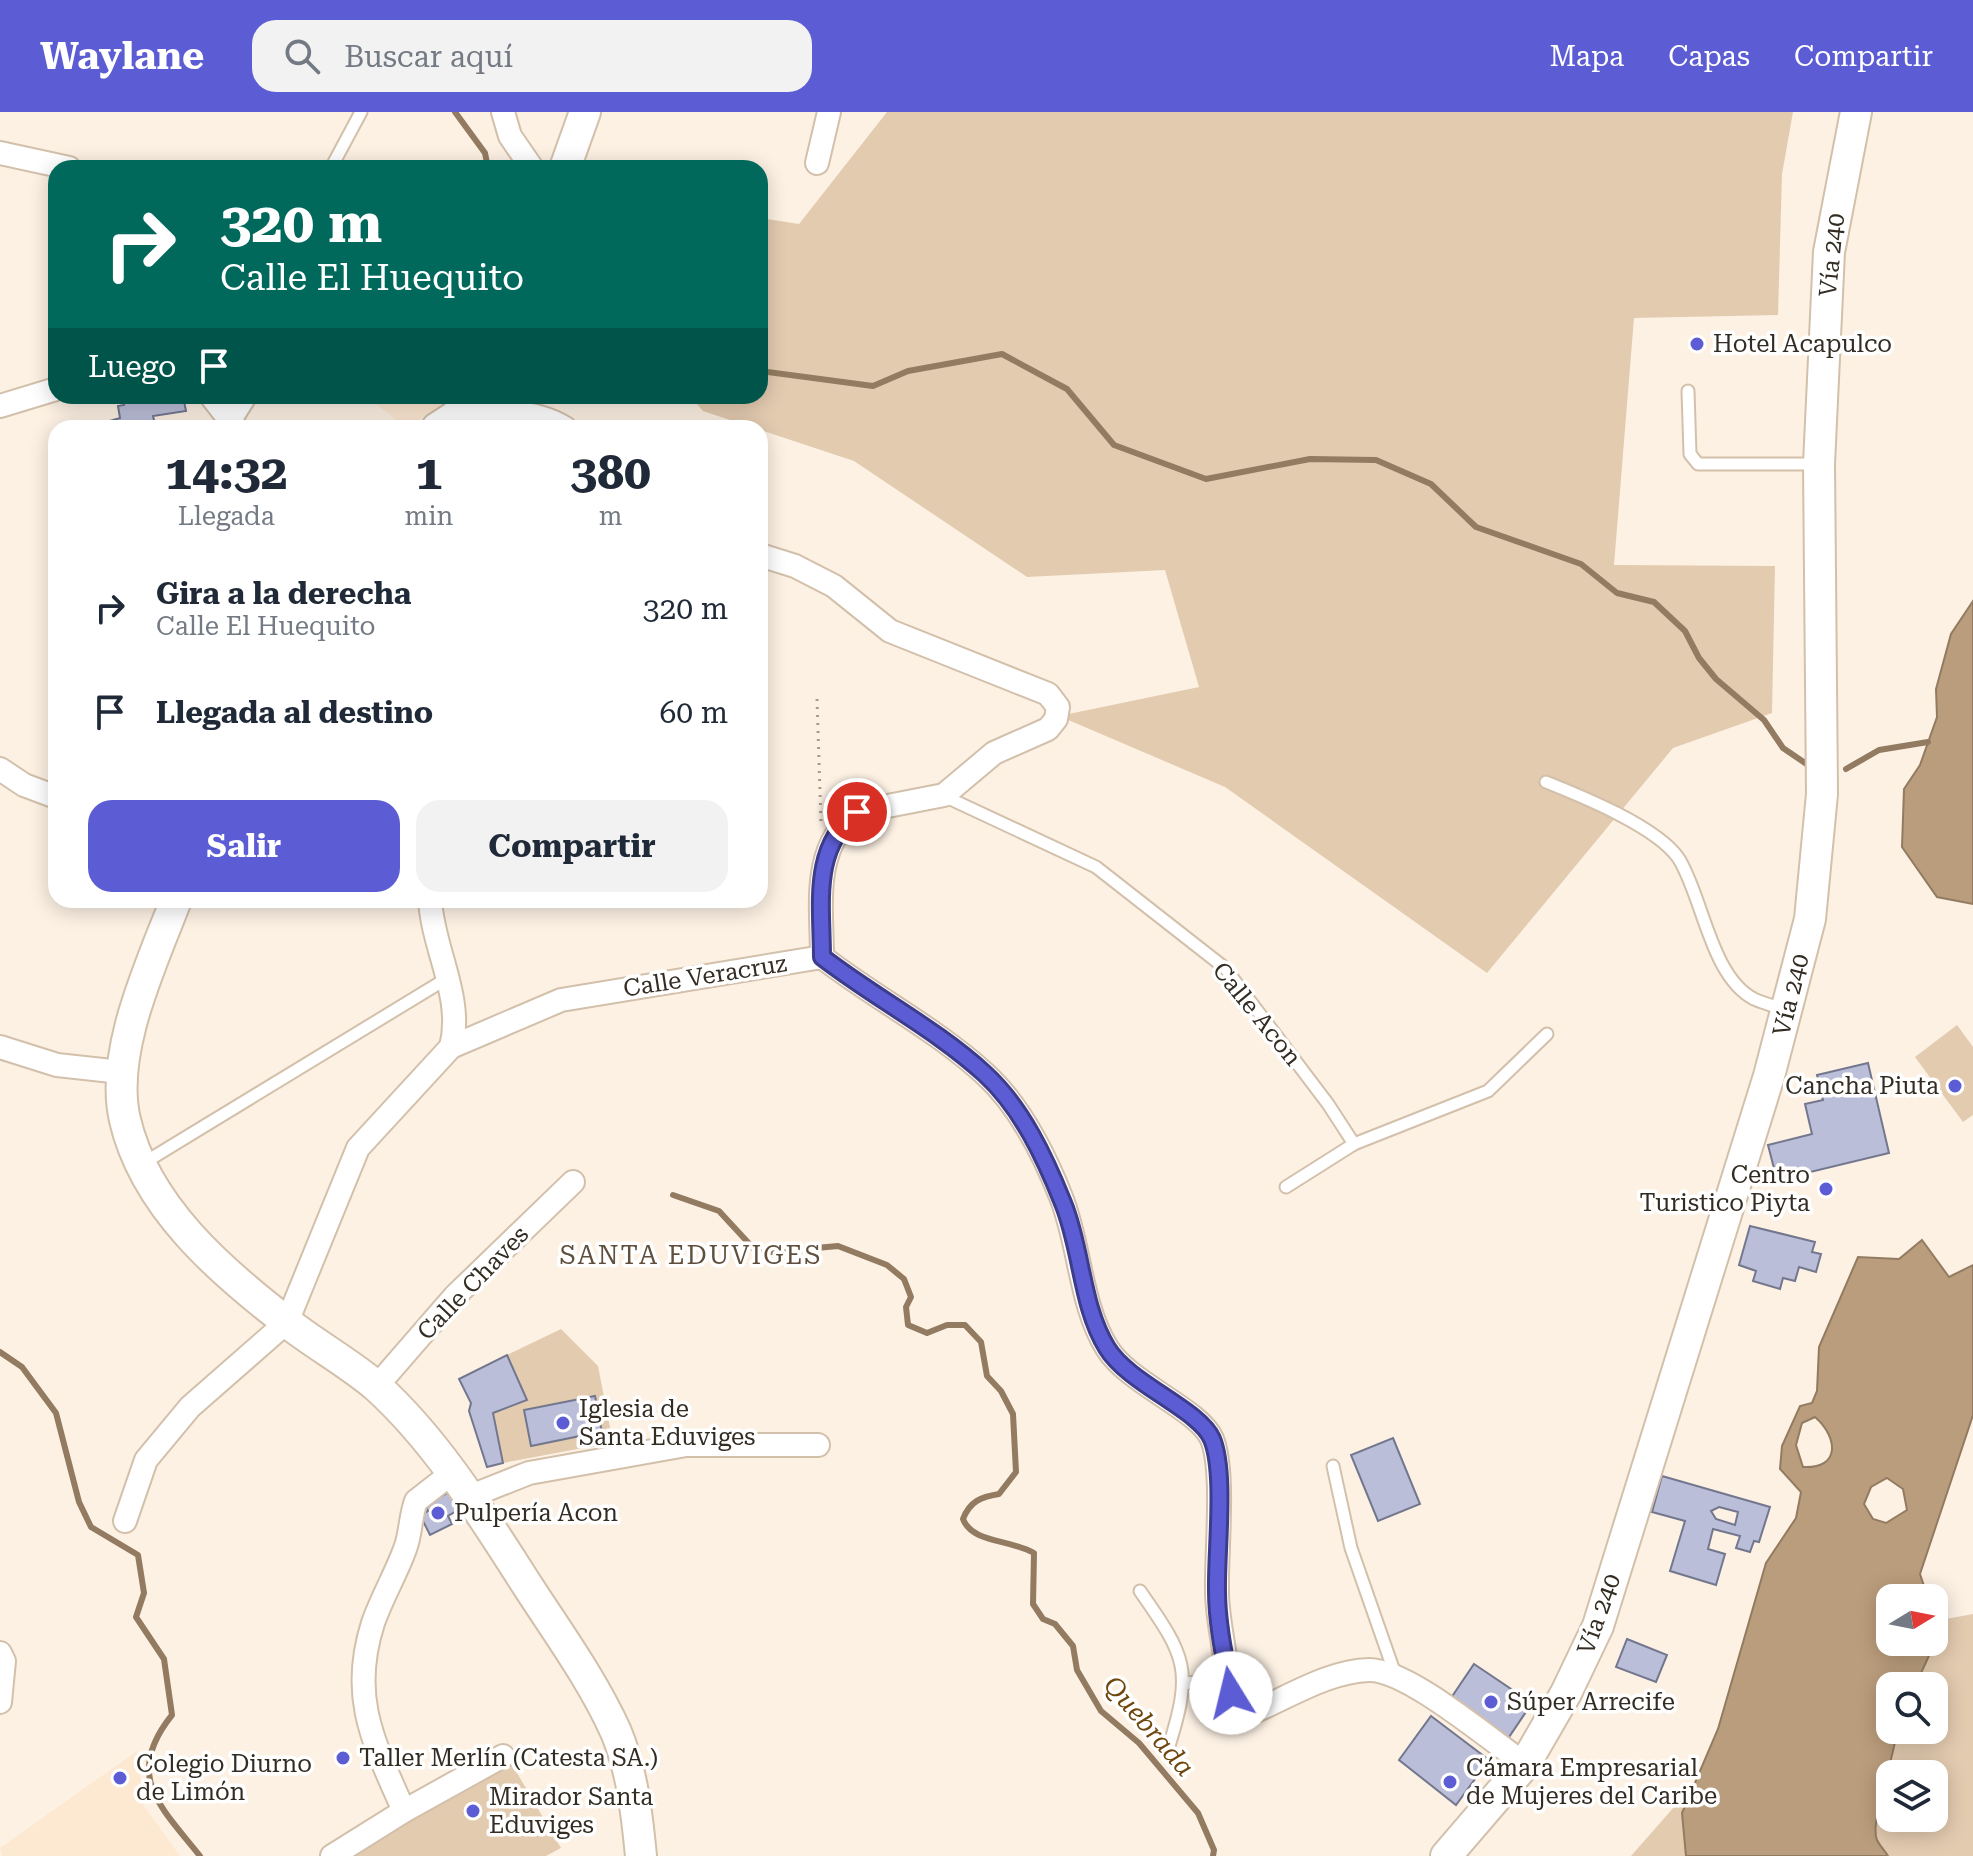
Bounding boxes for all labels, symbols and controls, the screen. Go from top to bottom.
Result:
search box [252,20,812,92]
text: Waylane [40,34,204,78]
icon: search [280,34,324,78]
text: Buscar aquí [344,39,513,74]
text: Mapa [1549,40,1624,73]
text: Capas [1668,40,1750,73]
text: Compartir [1794,40,1933,73]
text: 320 m [220,190,382,256]
icon: right [88,192,192,296]
street label: Vía 240 [1814,212,1850,298]
text: Calle El Huequito [220,257,524,299]
place label: Hotel Acapulco [1713,330,1892,358]
marker: Hotel Acapulco [1688,335,1706,353]
icon: arrive [192,344,236,388]
text: Luego [88,349,176,384]
text: 14:32 [165,445,288,501]
text: 1 [415,445,442,501]
text: 380 [570,445,651,501]
text: Llegada [178,501,275,531]
text: min [405,501,453,531]
text: m [599,501,623,531]
text: Gira a la derecha [156,576,411,611]
icon: right [88,586,132,630]
text: 320 m [643,591,728,626]
text: Calle El Huequito [156,611,376,641]
icon: arrive [88,690,132,734]
text: Llegada al destino [156,695,433,730]
text: 60 m [659,695,728,730]
pin [823,778,891,846]
icon: arrive [835,790,879,834]
button: Salir [88,800,400,892]
button: Compartir [416,800,728,892]
street label: Calle Veracruz [621,949,789,1003]
street label: Vía 240 [1767,951,1815,1039]
street label: Calle Acon [1207,957,1307,1071]
place label: Cancha Piuta [1785,1072,1939,1100]
marker: Cancha Piuta [1946,1077,1964,1095]
place label: Centro Turistico Piyta [1639,1161,1810,1217]
marker: Centro Turistico Piyta [1817,1180,1835,1198]
street label: Calle Chaves [412,1220,534,1346]
district label: SANTA EDUVIGES [560,1240,822,1270]
place label: Iglesia de Santa Eduviges [579,1395,756,1451]
marker: Iglesia de Santa Eduviges [554,1414,572,1432]
place label: Pulpería Acon [454,1499,618,1527]
marker: Pulpería Acon [429,1504,447,1522]
street label: Vía 240 [1572,1570,1626,1658]
north arrow [1876,1584,1948,1656]
map controls [1876,1584,1948,1832]
position arrow [1189,1651,1273,1735]
water label: Quebrada [1098,1670,1200,1782]
button: search [1876,1672,1948,1744]
place label: Súper Arrecife [1507,1688,1675,1716]
marker: Súper Arrecife [1482,1693,1500,1711]
place label: Taller Merlín (Catesta SA.) [359,1744,658,1772]
marker: Taller Merlín (Catesta SA.) [334,1749,352,1767]
place label: Colegio Diurno de Limón [136,1750,312,1806]
place label: Cámara Empresarial de Mujeres del Caribe [1466,1754,1717,1810]
button: layers [1876,1760,1948,1832]
marker: Colegio Diurno de Limón [111,1769,129,1787]
marker: Cámara Empresarial de Mujeres del Caribe [1441,1773,1459,1791]
place label: Mirador Santa Eduviges [489,1783,653,1839]
marker: Mirador Santa Eduviges [464,1802,482,1820]

